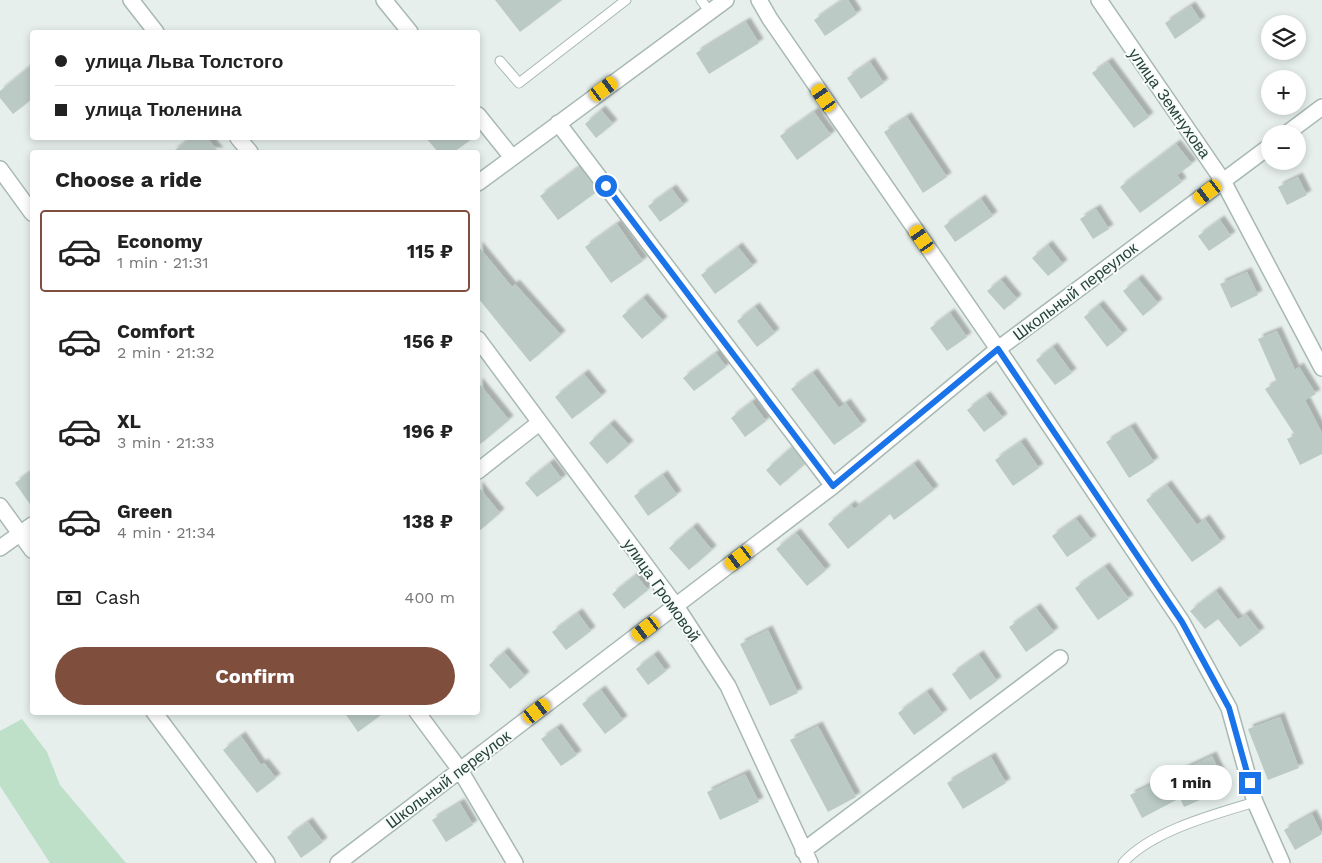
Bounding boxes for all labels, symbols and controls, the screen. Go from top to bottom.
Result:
map controls [1261,15,1306,170]
button: layers [1261,15,1306,60]
street label: улица Земнухова [1125,45,1215,162]
text: улица Льва Толстого [85,50,283,73]
button: + [1261,70,1306,115]
car [587,74,620,104]
car [809,81,838,115]
text: улица Тюленина [85,98,242,121]
button: − [1261,125,1306,170]
text: Choose a ride [55,167,202,192]
route start [595,175,617,197]
car [1191,177,1224,207]
car [907,222,936,256]
icon: car [57,229,102,274]
text: Economy [117,230,202,253]
street label: Школьный переулок [1009,238,1142,344]
text: 115 ₽ [407,240,453,263]
text: 1 min · 21:31 [117,253,209,272]
icon: car [57,319,102,364]
text: Comfort [117,320,195,343]
text: 156 ₽ [404,330,453,353]
text: 2 min · 21:32 [117,343,215,362]
icon: car [57,409,102,454]
text: XL [117,410,141,433]
text: 196 ₽ [403,420,453,443]
text: 3 min · 21:33 [117,433,215,452]
icon: car [57,499,102,544]
text: Green [117,500,173,523]
text: 138 ₽ [403,510,453,533]
text: 4 min · 21:34 [117,523,216,542]
street label: улица Громовой [619,535,704,645]
car [722,543,755,573]
icon: cash [55,584,83,612]
text: Cash [95,586,141,609]
text: 400 m [405,588,455,607]
car [629,614,662,644]
button: Confirm [55,647,455,705]
car [520,696,553,726]
street label: Школьный переулок [382,726,515,832]
callout: 1 min [1150,766,1232,800]
route end [1239,772,1261,794]
text: 1 min [1170,773,1212,792]

